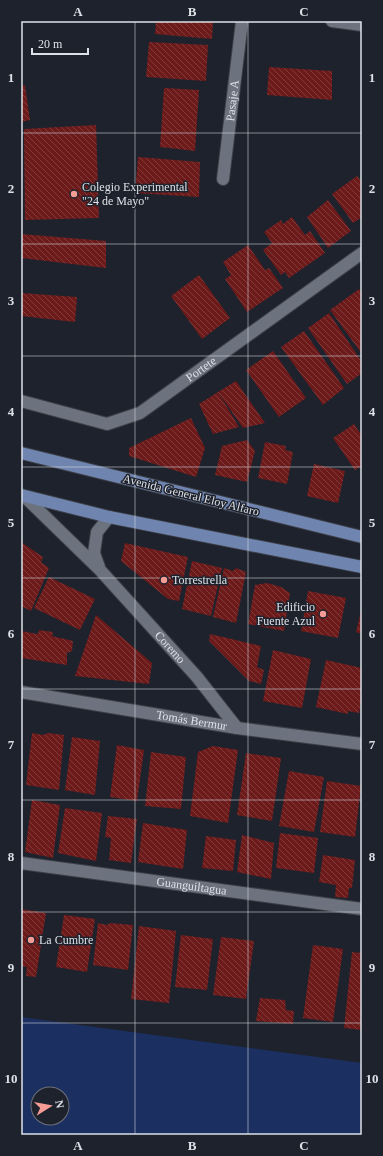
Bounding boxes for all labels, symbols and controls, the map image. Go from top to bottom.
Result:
text: A [73,4,83,19]
text: B [188,4,197,19]
text: C [299,4,309,19]
scale bar [32,30,88,56]
text: 20 m [38,37,63,51]
text: 1 [8,70,14,85]
text: 1 [369,70,375,85]
street label: Pasaje A [223,79,242,122]
place label: Colegio Experimental "24 de Mayo" [82,180,188,208]
text: 2 [8,181,14,196]
text: 2 [369,181,375,196]
marker: Colegio Experimental "24 de Mayo" [69,189,79,199]
text: 3 [8,293,15,308]
text: 3 [369,293,376,308]
street label: Portete [183,353,219,385]
text: 4 [8,404,15,419]
text: 4 [369,404,376,419]
street label: Avenida General Eloy Alfaro [121,471,261,519]
text: 5 [8,515,15,530]
text: 5 [369,515,376,530]
place label: Torrestrella [172,573,228,587]
marker: Torrestrella [159,575,169,585]
place label: Edificio Fuente Azul [257,600,316,628]
marker: Edificio Fuente Azul [318,609,328,619]
text: 6 [8,626,15,641]
text: 6 [369,626,376,641]
street label: Coremo [152,628,188,666]
street label: Tomás Bermur [155,708,228,733]
text: 7 [8,737,15,752]
text: 7 [369,737,376,752]
text: 8 [8,849,15,864]
text: 8 [369,849,376,864]
street label: Guanguiltagua [155,874,228,898]
place label: La Cumbre [39,933,93,947]
marker: La Cumbre [26,935,36,945]
text: 9 [8,960,15,975]
text: 9 [369,960,376,975]
text: 10 [5,1071,18,1086]
text: 10 [366,1071,379,1086]
north arrow [30,1086,70,1126]
text: N [53,1099,66,1109]
text: A [73,1138,83,1153]
text: B [188,1138,197,1153]
text: C [299,1138,309,1153]

